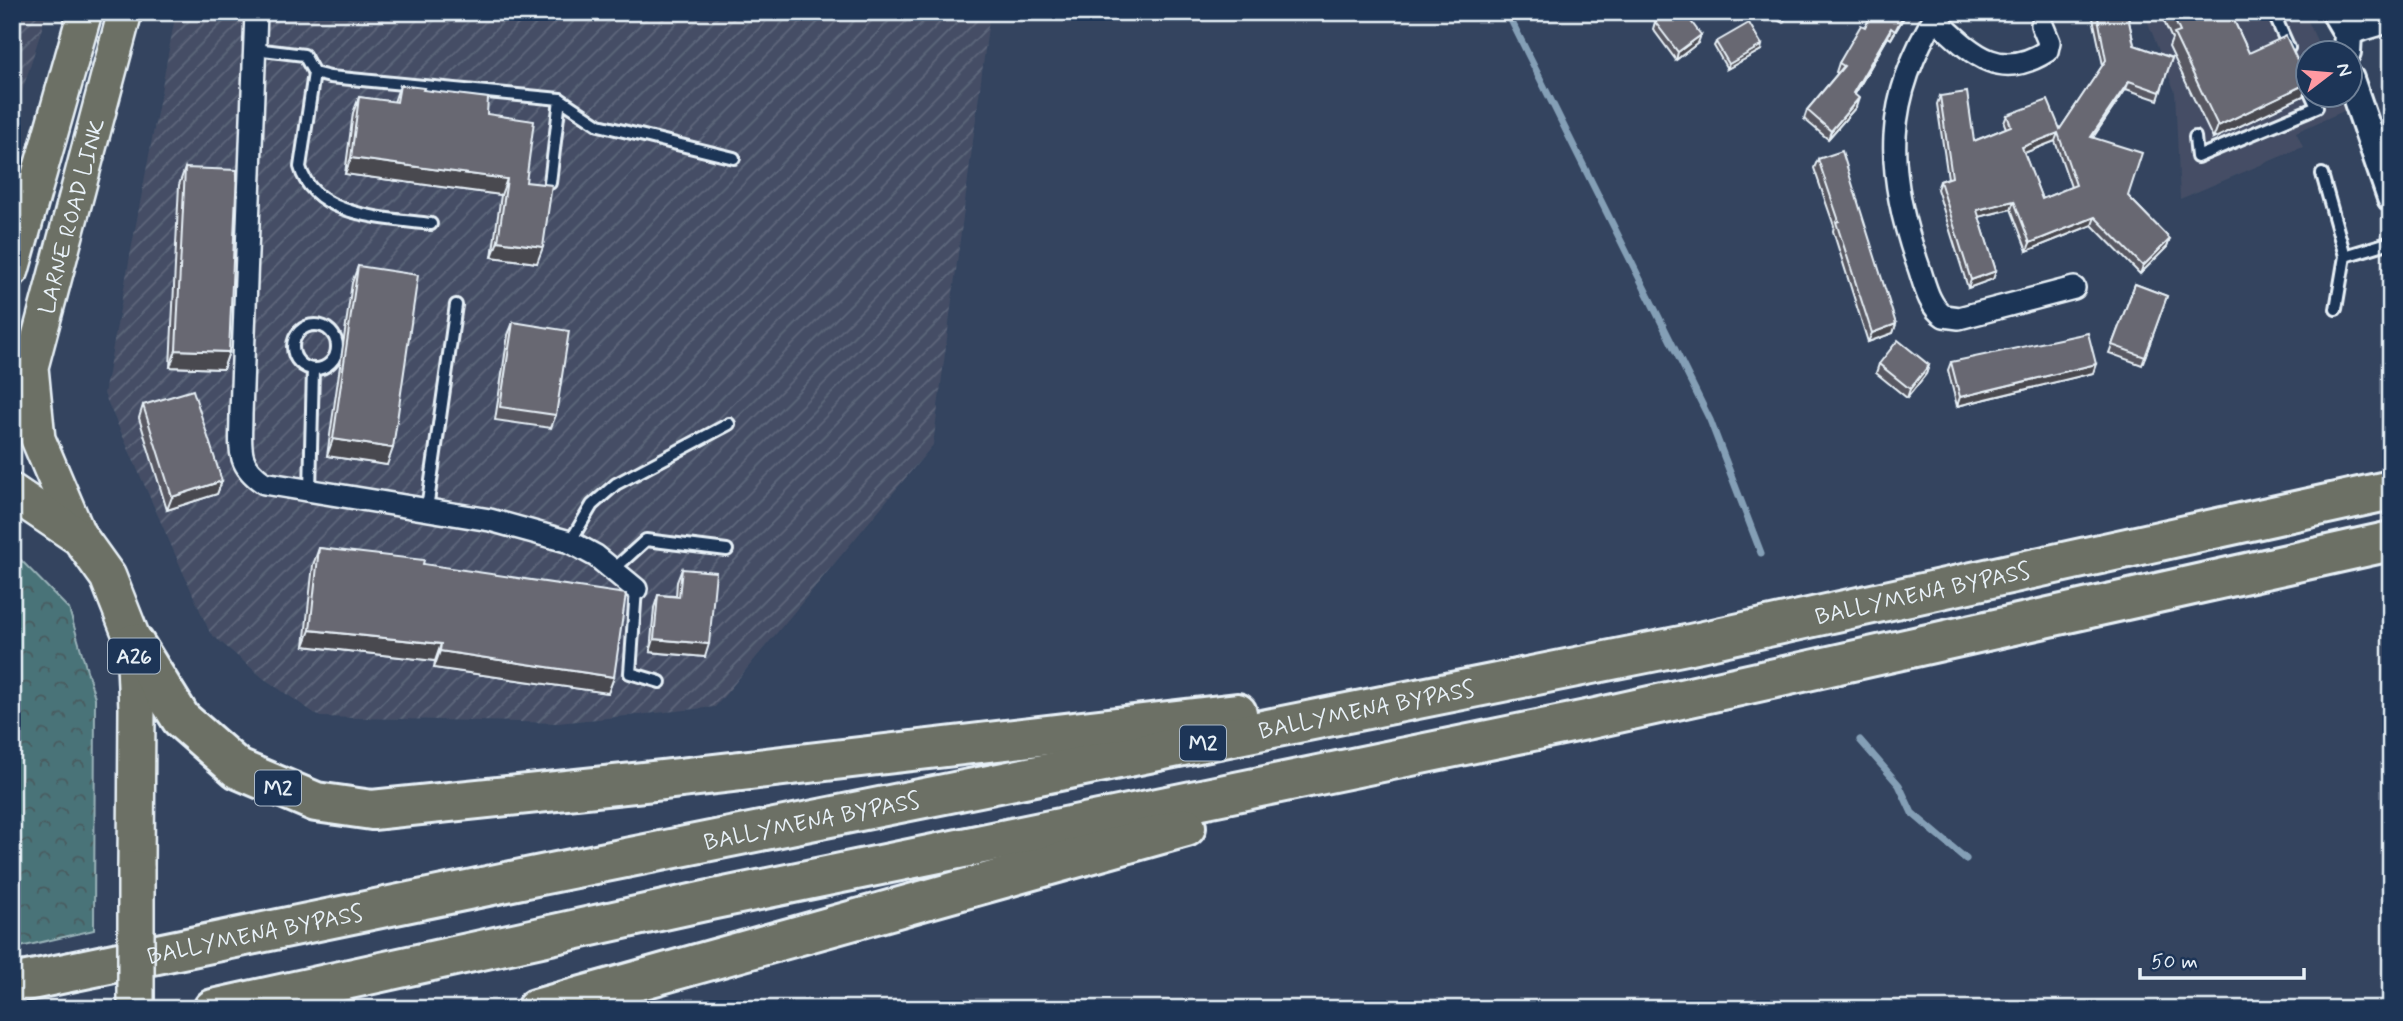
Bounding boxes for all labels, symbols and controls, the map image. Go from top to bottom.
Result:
north arrow [2294,38,2364,108]
text: N [2330,60,2358,79]
street label: LARNE ROAD LINK [33,115,113,318]
street label: BALLYMENA BYPASS [1812,557,2033,633]
road number: A26 [108,638,160,674]
street label: BALLYMENA BYPASS [1256,675,1478,747]
road number: M2 [1180,726,1226,760]
road number: M2 [255,770,301,806]
street label: BALLYMENA BYPASS [701,786,923,859]
street label: BALLYMENA BYPASS [145,899,366,973]
scale bar [2140,937,2305,981]
text: 50 m [2151,948,2198,976]

